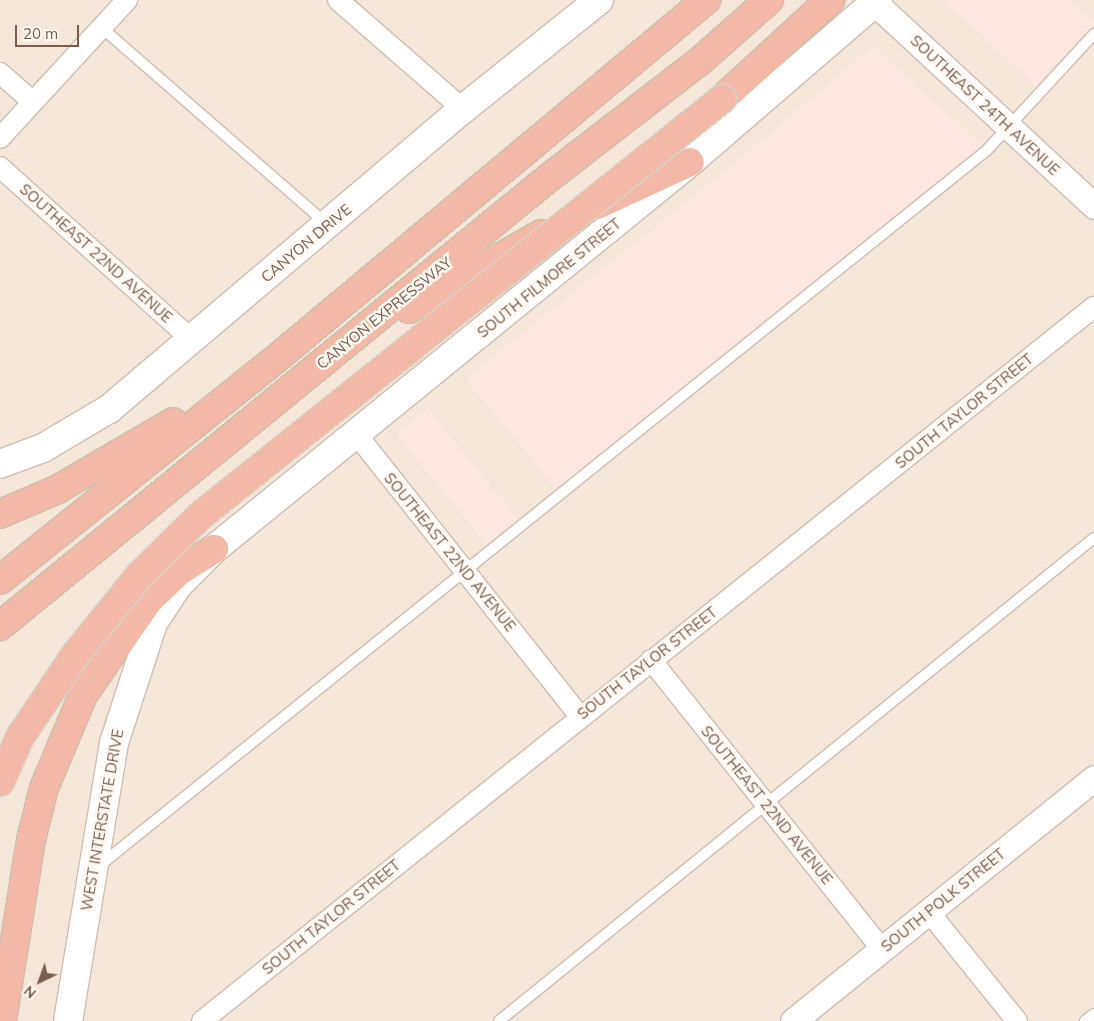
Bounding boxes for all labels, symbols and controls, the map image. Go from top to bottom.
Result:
scale bar [18,15,81,47]
text: 20 m [23,24,58,43]
street label: SOUTHEAST 24TH AVENUE [907,31,1063,179]
street label: SOUTHEAST 22ND AVENUE [16,180,176,326]
street label: CANYON DRIVE [257,200,355,286]
street label: SOUTH FILMORE STREET [474,215,624,341]
street label: CANYON EXPRESSWAY [313,253,455,373]
street label: SOUTH TAYLOR STREET [891,350,1037,472]
street label: SOUTHEAST 22ND AVENUE [380,469,520,635]
street label: SOUTH TAYLOR STREET [574,603,720,723]
street label: SOUTHEAST 22ND AVENUE [697,722,837,888]
street label: WEST INTERSTATE DRIVE [77,728,127,912]
street label: SOUTH POLK STREET [877,844,1009,956]
street label: SOUTH TAYLOR STREET [258,856,404,978]
north arrow [15,956,65,1006]
text: N [20,982,40,1002]

